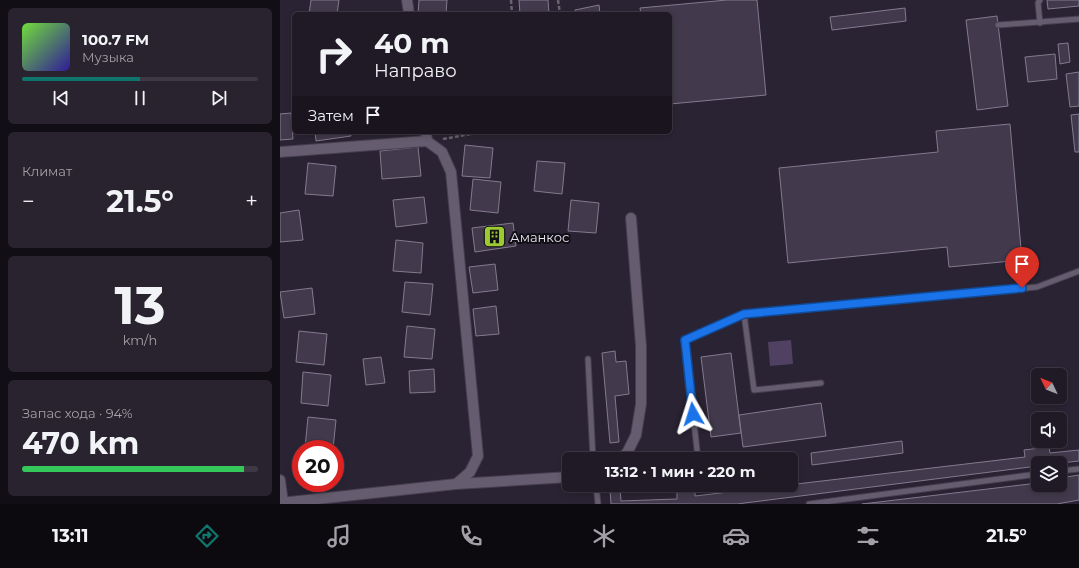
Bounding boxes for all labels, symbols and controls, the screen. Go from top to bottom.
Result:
text: 40 m [374,26,450,60]
icon: right [308,28,360,80]
text: 100.7 FM [82,30,149,49]
text: Музыка [82,49,134,65]
text: Направо [374,60,457,82]
icon: previous [50,87,72,109]
icon: pause [129,87,151,109]
icon: next [208,87,230,109]
icon: arrive [362,104,384,126]
text: Затем [308,106,354,125]
text: Климат [22,163,72,179]
text: 21.5° [106,183,174,220]
text: − [22,188,35,215]
text: + [245,188,258,215]
building icon: Аманкос [481,224,507,250]
place label: Аманкос [510,229,569,245]
pin [1005,247,1039,288]
icon: arrive [1011,253,1033,275]
text: 13 [114,274,166,337]
text: km/h [123,332,157,348]
north arrow [1031,368,1067,404]
map controls [1031,368,1067,492]
position arrow [672,393,714,435]
text: Запас хода · 94% [22,405,133,421]
button: sound [1031,412,1067,448]
text: 470 km [22,425,139,462]
speed limit sign: 20 [292,440,344,492]
button: layers [1031,456,1067,492]
text: 13:12 · 1 мин · 220 m [605,462,755,481]
icon: directions [193,522,221,550]
icon: music [325,522,353,550]
icon: phone [457,522,485,550]
icon: climate [590,522,618,550]
icon: car [722,522,750,550]
icon: filters [854,522,882,550]
text: 13:11 [52,525,89,547]
text: 21.5° [986,525,1027,547]

